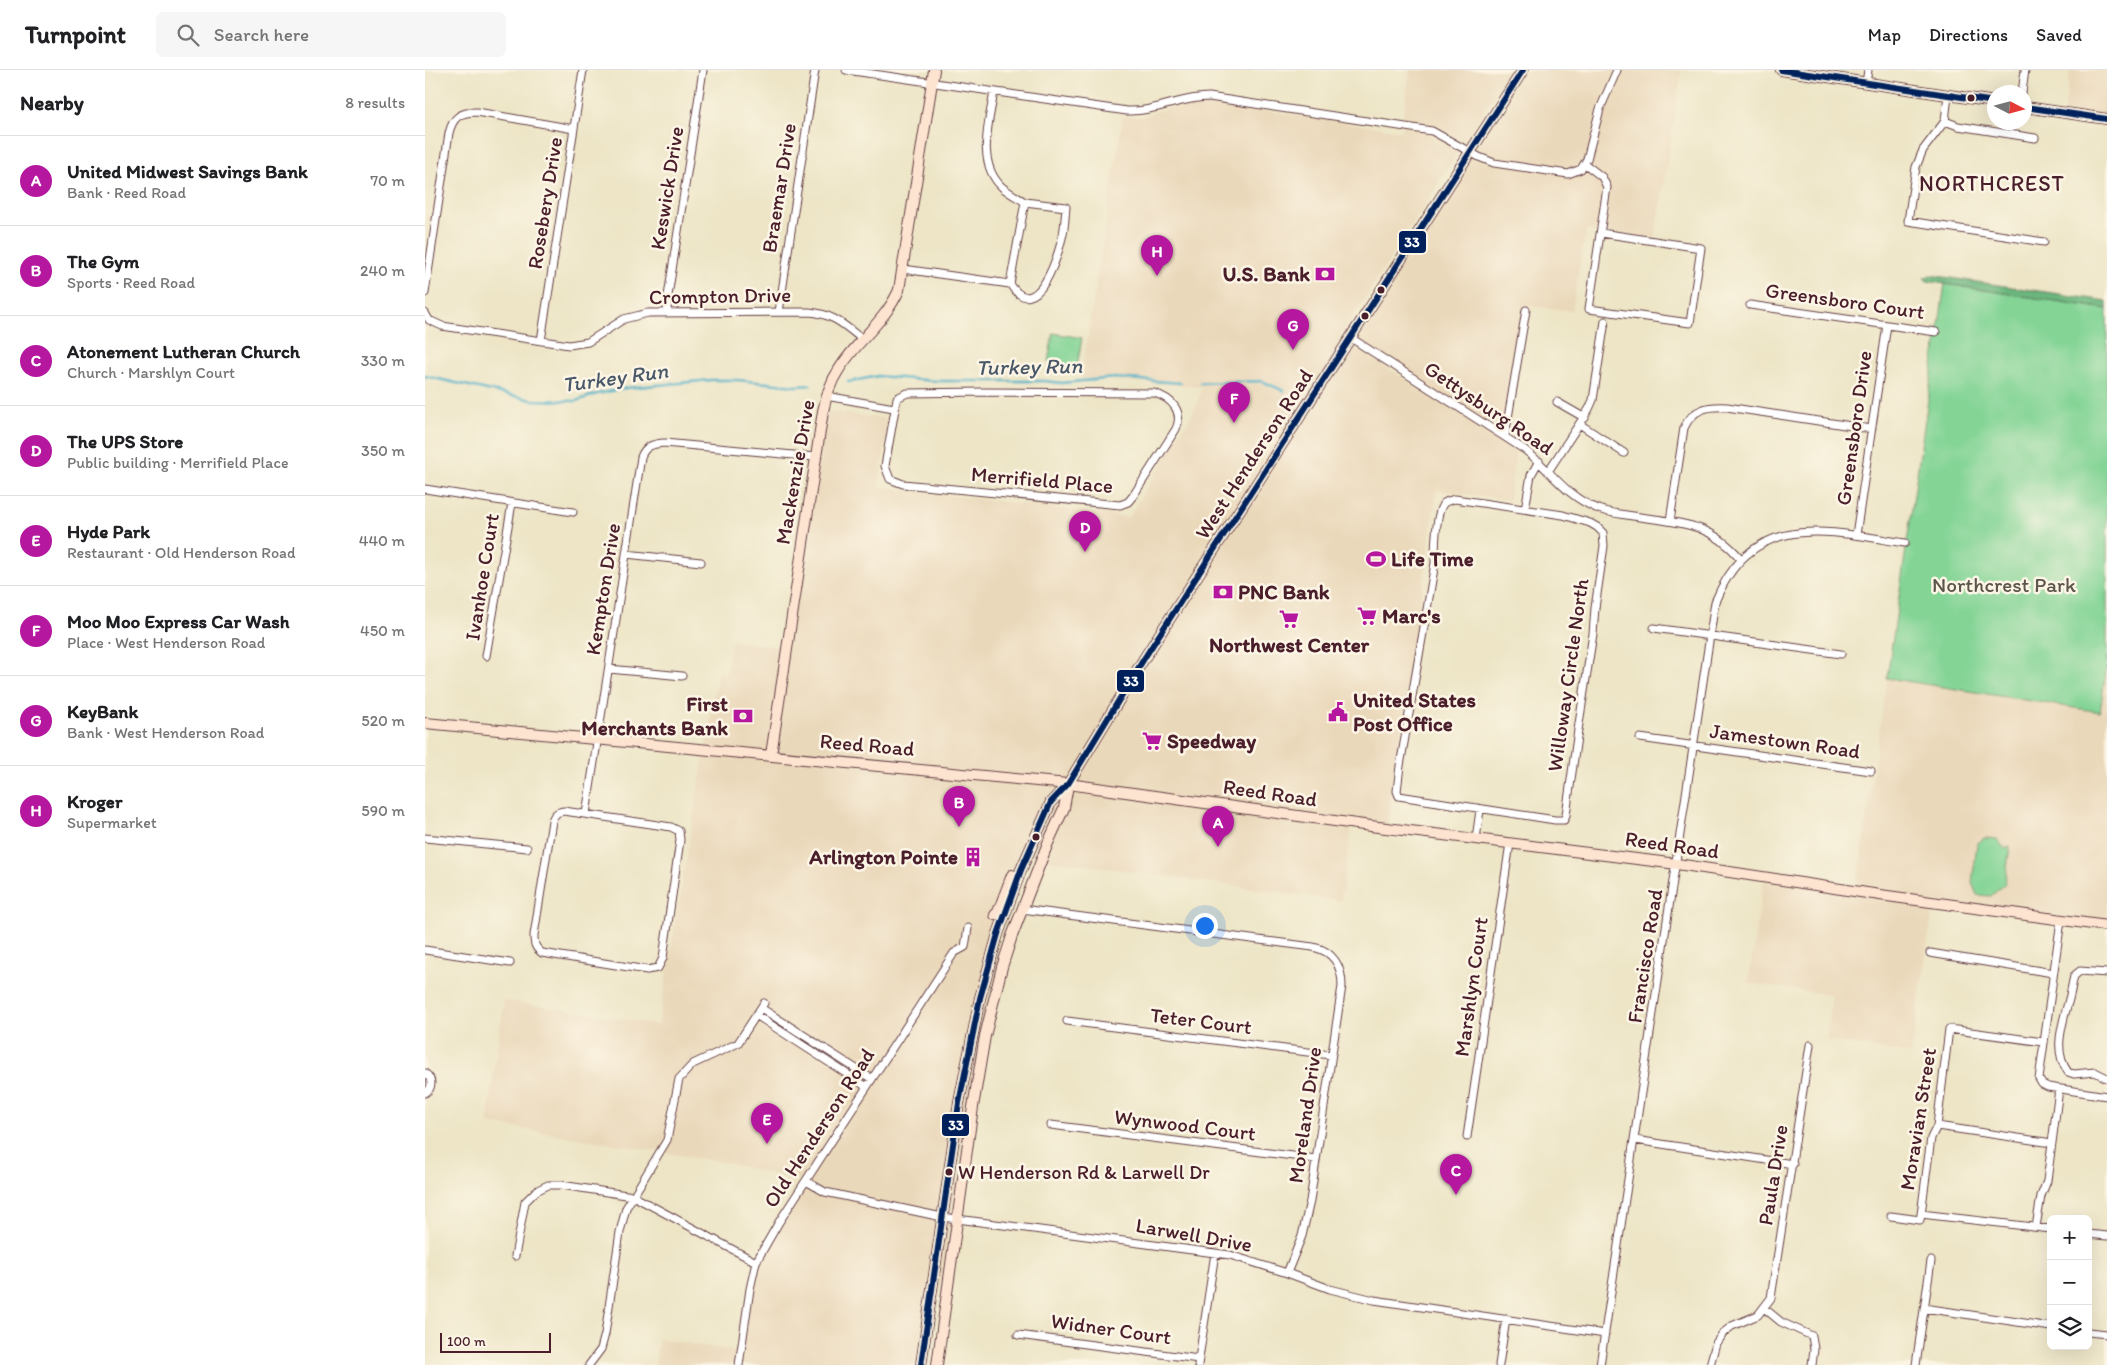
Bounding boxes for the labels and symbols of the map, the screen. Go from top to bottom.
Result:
north arrow [1987,85,2032,130]
unlabelled marker [1966,93,1976,103]
street label: Braemar Drive [756,121,801,255]
street label: Keswick Drive [644,124,689,251]
street label: Rosebery Drive [522,135,567,271]
district label: NORTHCREST [1919,170,2065,197]
line badge: 33 [1398,230,1427,254]
text: 33 [1404,234,1420,251]
pin: H [1141,235,1173,276]
place label: U.S. Bank [1222,261,1310,286]
bank icon: U.S. Bank [1314,263,1336,285]
street label: Greensboro Court [1764,277,1926,324]
street label: Crompton Drive [649,282,791,309]
unlabelled marker [1376,285,1386,295]
pin: G [1277,309,1309,350]
unlabelled marker [1360,311,1370,321]
street label: Greensboro Drive [1830,349,1877,507]
water label: Turkey Run [975,352,1083,381]
street label: Gettysburg Road [1420,355,1559,460]
water label: Turkey Run [560,357,670,398]
street label: West Henderson Road [1189,364,1318,543]
pin: F [1218,382,1250,423]
street label: Mackenzie Drive [769,397,820,546]
street label: Merrifield Place [970,461,1114,498]
pin: D [1069,511,1101,552]
street label: Ivanhoe Court [459,512,504,642]
street label: Kempton Drive [580,521,625,657]
place label: Life Time [1391,546,1474,571]
sports icon: Life Time [1365,548,1387,570]
park label: Northcrest Park [1932,572,2076,597]
street label: Willoway Circle North [1542,576,1594,773]
place label: PNC Bank [1238,579,1330,604]
bank icon: PNC Bank [1212,581,1234,603]
place label: Marc's [1382,603,1441,628]
supermarket icon: Marc's [1356,605,1378,627]
supermarket icon: Northwest Center [1278,608,1300,630]
place label: Northwest Center [1209,632,1370,657]
line badge: 33 [1116,669,1145,693]
text: 33 [1123,673,1139,690]
place label: United States Post Office [1353,687,1476,736]
place label: First Merchants Bank [581,691,728,740]
public building icon: United States Post Office [1327,701,1349,723]
bank icon: First Merchants Bank [732,705,754,727]
street label: Jamestown Road [1708,718,1862,764]
street label: Reed Road [819,728,915,761]
place label: Speedway [1167,728,1256,754]
supermarket icon: Speedway [1141,730,1163,752]
street label: Reed Road [1221,774,1319,811]
pin: B [943,786,975,827]
pin: A [1202,806,1234,847]
street label: Reed Road [1623,826,1721,863]
unlabelled marker [1031,832,1041,842]
place label: Arlington Pointe [808,844,958,870]
building icon: Arlington Pointe [962,846,984,868]
street label: Francisco Road [1622,886,1668,1025]
your location [1192,913,1218,939]
street label: Marshlyn Court [1448,915,1493,1058]
street label: Teter Court [1149,1002,1253,1039]
street label: Old Henderson Road [758,1043,879,1212]
street label: Moreland Drive [1283,1045,1326,1185]
street label: Moravian Street [1894,1046,1941,1192]
pin: E [751,1103,783,1144]
street label: Wynwood Court [1113,1103,1257,1146]
line badge: 33 [941,1113,970,1137]
text: 33 [948,1117,964,1134]
street label: Paula Drive [1752,1123,1793,1227]
pin: C [1440,1154,1472,1195]
place label: W Henderson Rd & Larwell Dr [958,1160,1210,1184]
marker: W Henderson Rd & Larwell Dr [944,1167,954,1177]
street label: Larwell Drive [1134,1212,1254,1257]
street label: Widner Court [1049,1308,1173,1349]
scale bar [440,1330,551,1353]

